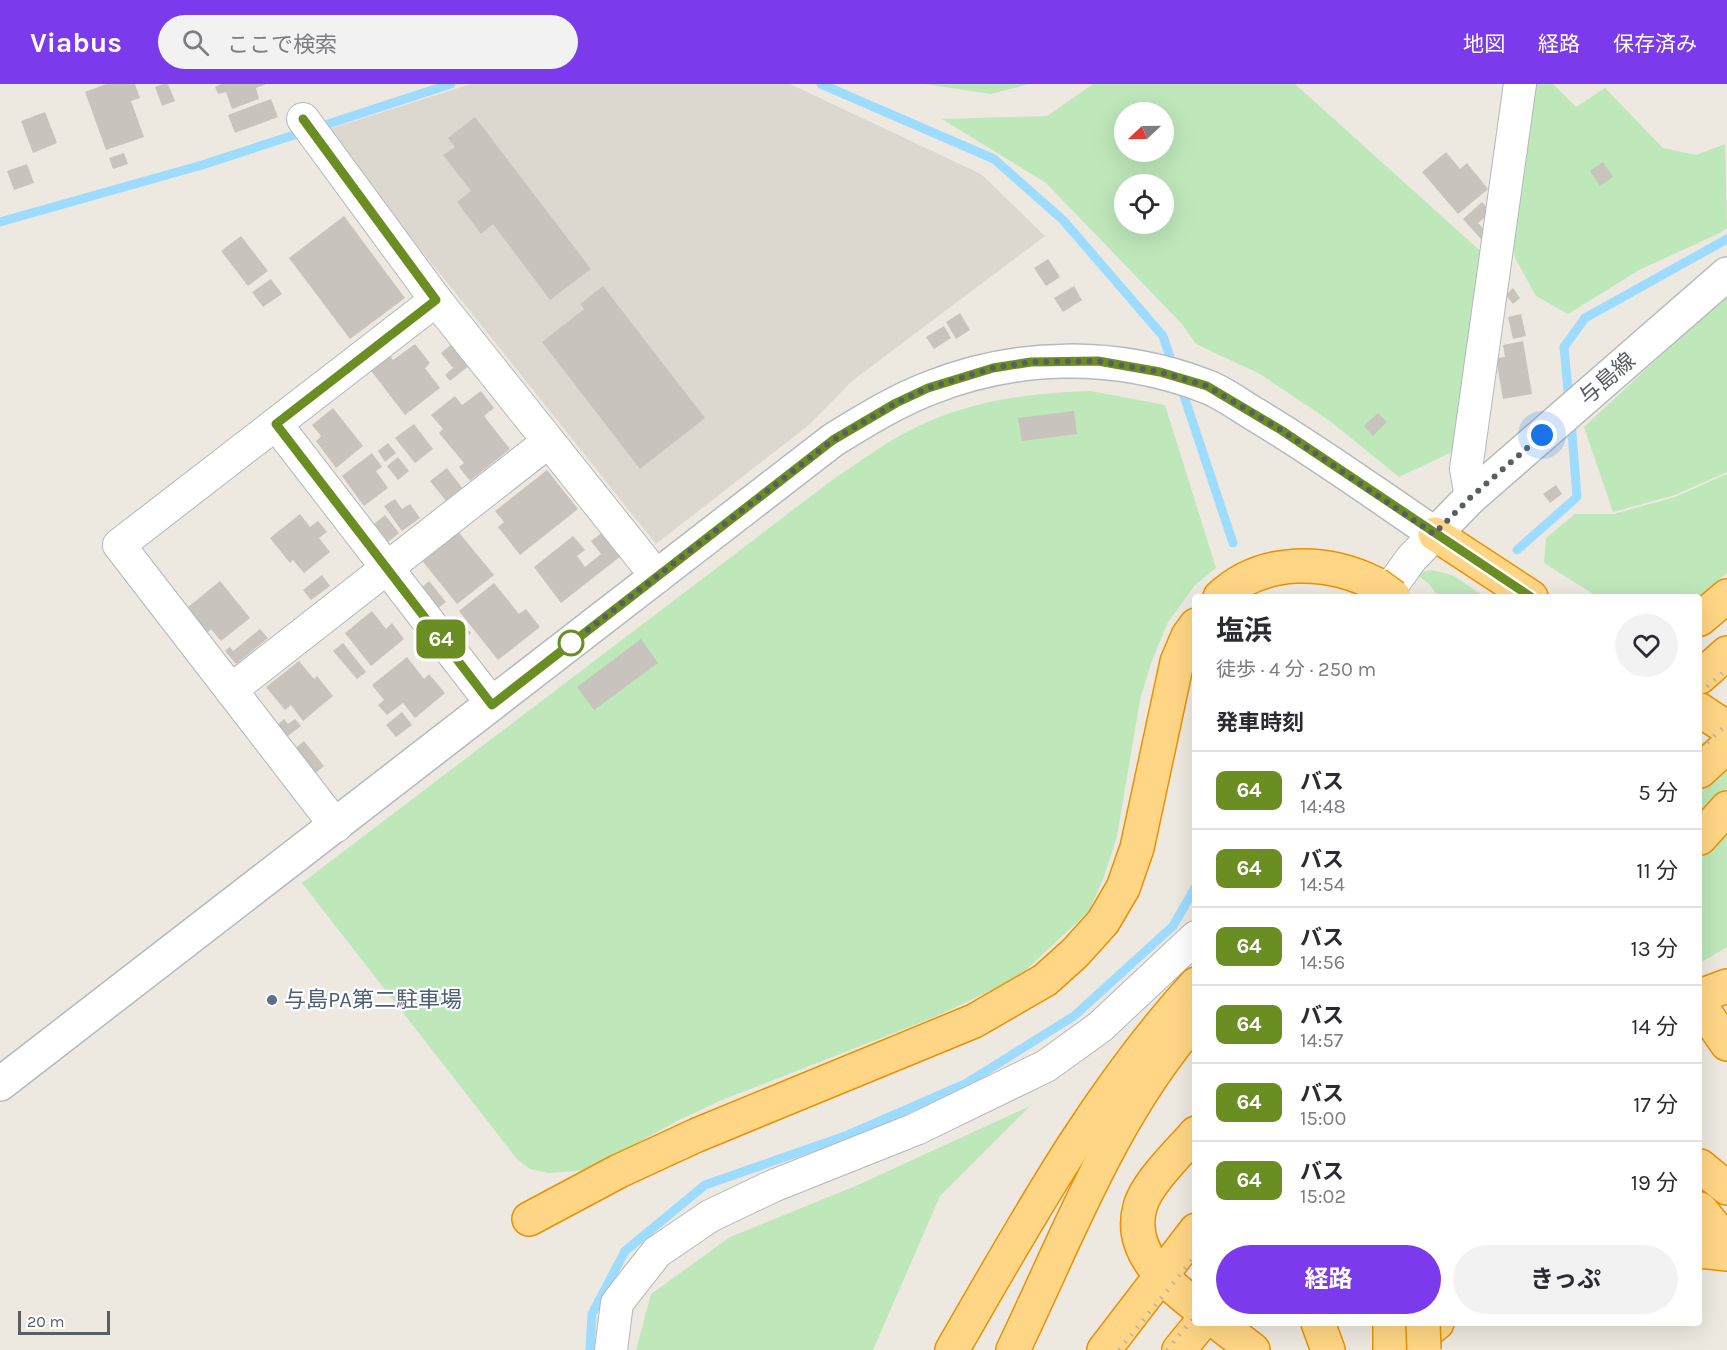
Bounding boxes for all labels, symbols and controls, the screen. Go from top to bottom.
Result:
search box [158,15,578,69]
text: Viabus [30,26,122,59]
icon: search [179,26,212,59]
text: ここで検索 [227,32,337,58]
text: 地図 [1463,32,1505,56]
text: 経路 [1538,32,1580,56]
text: 保存済み [1613,32,1697,56]
north arrow [1114,102,1174,162]
map controls [1114,102,1174,234]
button: locate [1114,174,1174,234]
street label: 与島線 [1574,348,1640,410]
your location [1527,420,1557,450]
text: 塩浜 [1216,614,1272,647]
button: heart [1615,614,1678,677]
line badge: 64 [414,620,468,658]
text: 64 [428,627,454,651]
unlabelled marker [558,630,584,656]
text: 徒歩 · 4 分 · 250 m [1216,658,1376,681]
text: 発車時刻 [1216,710,1304,736]
text: バス [1300,769,1344,795]
text: 64 [1236,778,1262,802]
text: 5 分 [1638,780,1678,806]
text: 14:48 [1300,795,1346,818]
text: バス [1300,847,1344,873]
text: 64 [1236,856,1262,880]
text: 11 分 [1636,858,1678,884]
text: 14:54 [1300,873,1345,896]
text: バス [1300,925,1344,951]
text: 64 [1236,934,1262,958]
text: 13 分 [1631,936,1678,962]
text: 14:56 [1300,951,1345,974]
place label: 与島PA第二駐車場 [284,987,462,1013]
marker: 与島PA第二駐車場 [265,993,279,1007]
text: バス [1300,1003,1344,1029]
text: 64 [1236,1012,1262,1036]
text: 14 分 [1631,1014,1678,1040]
text: 14:57 [1300,1029,1343,1052]
text: バス [1300,1081,1344,1107]
text: 64 [1236,1090,1262,1114]
text: 17 分 [1633,1092,1678,1118]
text: 15:00 [1300,1107,1346,1130]
text: バス [1300,1159,1344,1185]
text: 64 [1236,1168,1262,1192]
text: 19 分 [1631,1170,1678,1196]
text: 15:02 [1300,1185,1346,1208]
button: 経路 [1216,1245,1441,1314]
button: きっぷ [1453,1245,1678,1314]
scale bar [18,1308,110,1336]
text: 20 m [27,1312,65,1331]

